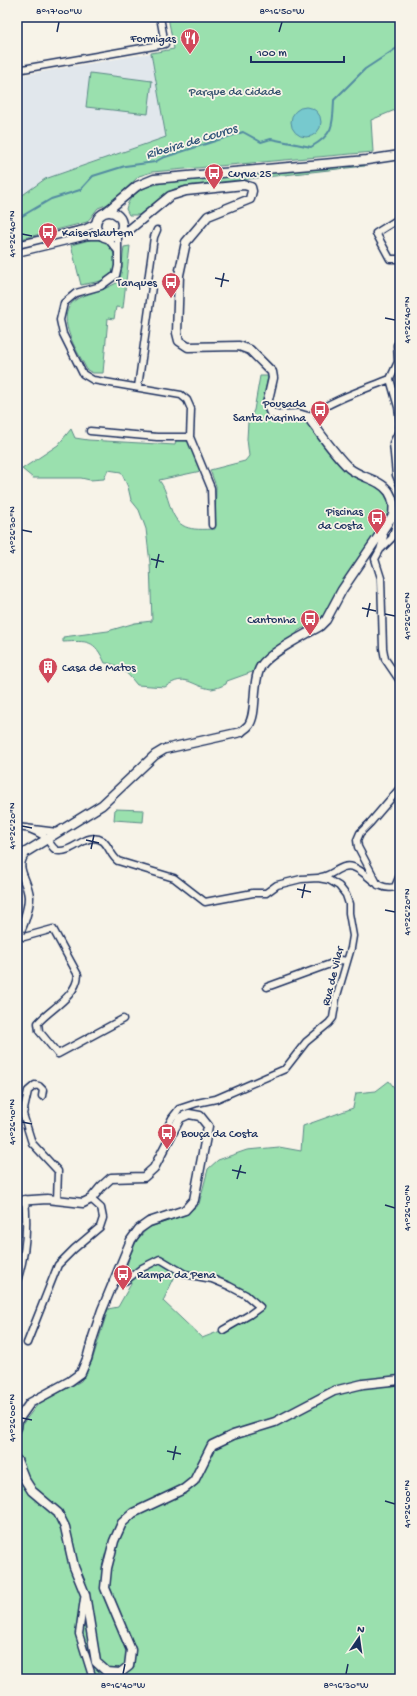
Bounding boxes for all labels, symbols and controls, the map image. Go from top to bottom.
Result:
text: 8°17'00"W [36,6,82,18]
text: 8°16'50"W [259,6,305,18]
restaurant icon: Formigas [179,27,201,55]
place label: Formigas [129,33,177,47]
scale bar [251,38,344,64]
text: 100 m [256,47,287,61]
park label: Parque da Cidade [188,86,282,100]
water label: Ribeira de Couros [144,121,240,163]
bus stop icon: Curva 25 [203,162,225,190]
place label: Curva 25 [228,168,271,182]
text: 41°26'40"N [7,210,19,257]
bus stop icon: Kaiserslautern [37,221,59,249]
place label: Kaiserslautern [62,227,133,241]
bus stop icon: Tanques [160,271,182,299]
place label: Tanques [116,277,158,291]
text: 41°26'40"N [402,296,414,343]
place label: Pousada Santa Marinha [233,398,306,426]
bus stop icon: Pousada Santa Marinha [309,399,331,427]
text: 41°26'30"N [7,506,19,554]
place label: Piscinas da Costa [318,506,364,534]
bus stop icon: Piscinas da Costa [366,507,388,535]
text: 41°26'30"N [402,592,414,640]
bus stop icon: Cantonha [299,608,321,636]
place label: Cantonha [247,614,296,628]
building icon: Casa de Matos [37,656,59,684]
place label: Casa de Matos [62,662,136,676]
text: 41°26'20"N [7,802,19,850]
text: 41°26'20"N [402,888,414,936]
street label: Rua de Vilar [320,944,348,1007]
text: 41°26'10"N [7,1098,19,1145]
bus stop icon: Bouça da Costa [156,1122,178,1150]
place label: Bouça da Costa [180,1128,258,1142]
text: 41°26'10"N [402,1184,414,1231]
bus stop icon: Rampa da Pena [112,1263,134,1291]
place label: Rampa da Pena [137,1269,216,1283]
text: 41°26'00"N [7,1394,19,1442]
text: 41°26'00"N [402,1480,414,1528]
north arrow [339,1618,379,1658]
text: N [356,1624,366,1637]
text: 8°16'40"W [101,1680,146,1692]
text: 8°16'30"W [323,1680,369,1692]

